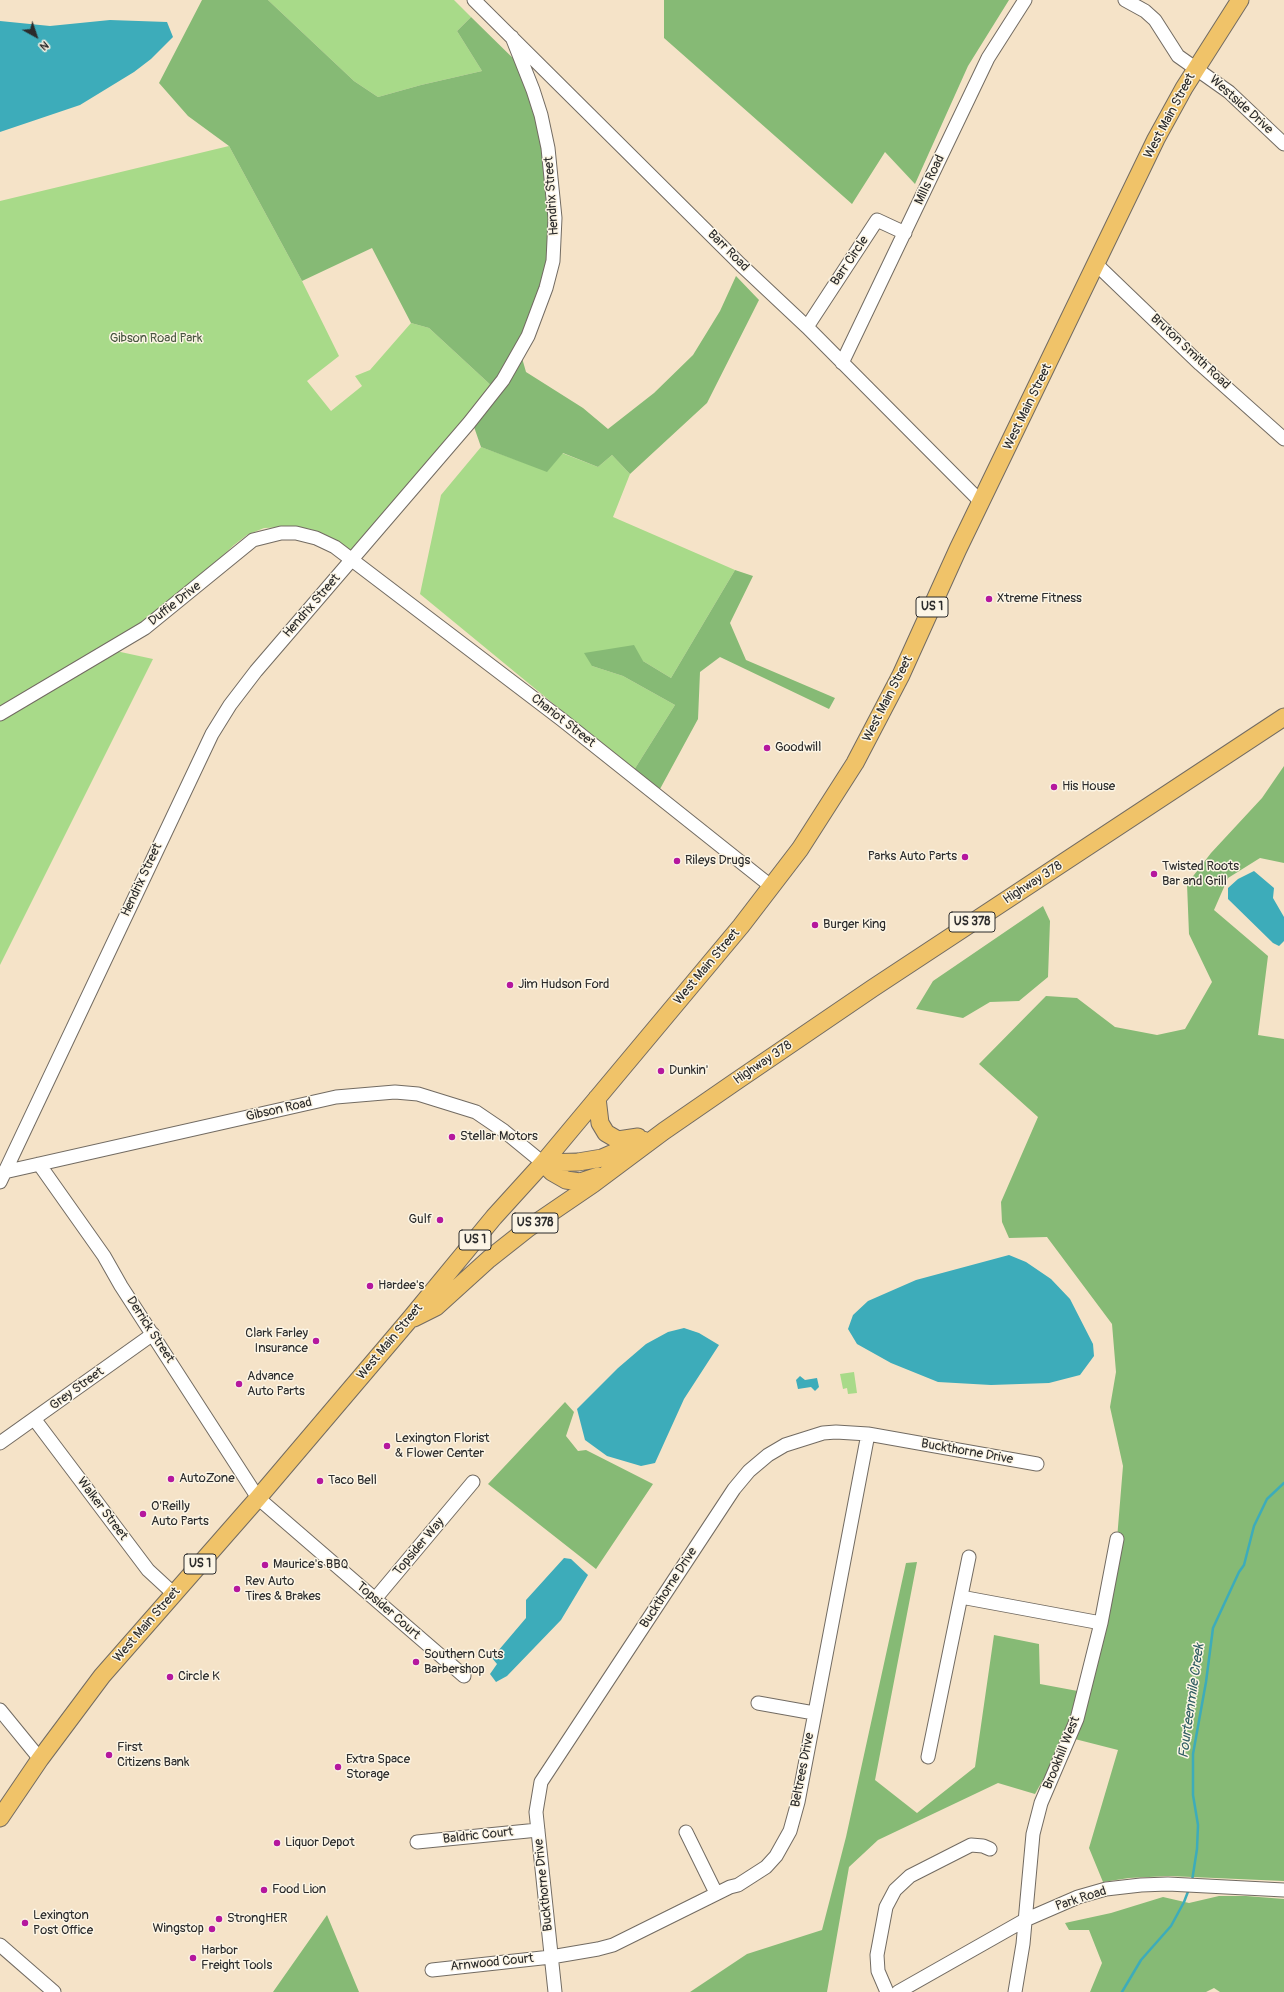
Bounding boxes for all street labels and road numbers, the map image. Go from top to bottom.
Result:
street label: West Main Street [1141,71,1199,161]
street label: Westside Drive [1206,72,1276,138]
street label: Mills Road [912,152,948,208]
street label: Hendrix Street [541,156,563,236]
street label: Barr Road [704,227,752,275]
street label: Barr Circle [828,233,872,289]
street label: Bruton Smith Road [1147,311,1233,393]
street label: West Main Street [1000,361,1056,453]
street label: Hendrix Street [280,571,344,641]
street label: Duffie Drive [146,579,204,629]
road number: US 1 [916,597,948,617]
street label: West Main Street [860,653,916,745]
street label: Chariot Street [528,691,598,751]
street label: Hendrix Street [118,841,166,919]
street label: Highway 378 [1001,858,1065,908]
road number: US 378 [949,912,995,932]
street label: West Main Street [671,926,743,1008]
street label: Highway 378 [731,1038,795,1088]
street label: Gibson Road [245,1095,313,1125]
road number: US 378 [512,1213,558,1233]
road number: US 1 [459,1230,491,1250]
street label: Derrick Street [123,1294,177,1366]
street label: West Main Street [354,1301,426,1383]
street label: Grey Street [47,1364,107,1414]
street label: Buckthorne Drive [920,1436,1014,1468]
street label: Walker Street [73,1474,131,1544]
street label: Topsider Way [390,1515,448,1579]
street label: Buckthorne Drive [637,1545,701,1631]
road number: US 1 [184,1554,216,1574]
street label: Topsider Court [353,1579,423,1643]
street label: West Main Street [110,1584,184,1666]
street label: Brookhill West [1040,1714,1084,1792]
street label: Beltrees Drive [788,1731,818,1809]
street label: Baldric Court [442,1825,514,1847]
street label: Buckthorne Drive [531,1838,557,1932]
street label: Park Road [1054,1883,1108,1915]
street label: Arnwood Court [450,1951,534,1975]

